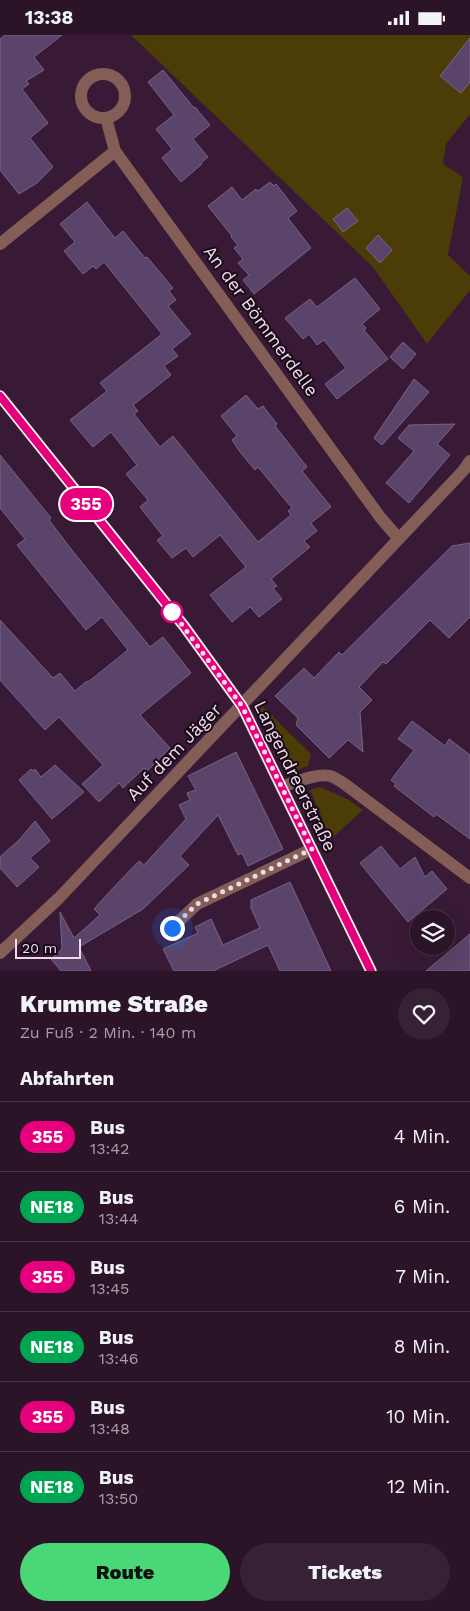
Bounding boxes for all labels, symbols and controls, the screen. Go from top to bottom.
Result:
text: 13:38 [25,6,73,29]
street label: An der Bömmerdelle [200,241,323,400]
line badge: 355 [57,488,115,520]
text: 355 [70,493,102,514]
unlabelled marker [161,601,183,623]
street label: Langendreerstraße [250,697,341,855]
street label: Auf dem Jäger [122,699,225,805]
map controls [410,910,455,955]
button: layers [410,910,455,955]
your location [160,916,185,941]
scale bar [15,936,81,959]
text: 20 m [22,940,57,956]
button: heart [398,988,450,1040]
text: Krumme Straße [20,990,208,1018]
text: Zu Fuß · 2 Min. · 140 m [20,1023,196,1042]
text: Abfahrten [20,1067,114,1090]
text: Bus [90,1116,125,1139]
text: 4 Min. [394,1125,450,1148]
text: 355 [32,1126,63,1147]
text: 13:42 [90,1139,129,1158]
text: Bus [99,1186,134,1209]
text: 6 Min. [394,1195,450,1218]
text: NE18 [30,1196,74,1217]
text: 13:44 [99,1209,139,1228]
text: Bus [90,1256,125,1279]
text: 7 Min. [395,1265,450,1288]
text: 355 [32,1266,63,1287]
text: 13:45 [90,1279,129,1298]
text: Bus [99,1326,134,1349]
text: 8 Min. [394,1335,450,1358]
text: NE18 [30,1336,74,1357]
text: 13:46 [99,1349,139,1368]
text: Bus [90,1396,125,1419]
text: 10 Min. [386,1405,450,1428]
text: 355 [32,1406,63,1427]
text: 13:48 [90,1419,130,1438]
text: Bus [99,1466,134,1489]
text: 12 Min. [387,1475,450,1498]
text: NE18 [30,1476,74,1497]
text: 13:50 [99,1489,138,1508]
button: Route [20,1543,230,1601]
button: Tickets [240,1543,450,1601]

